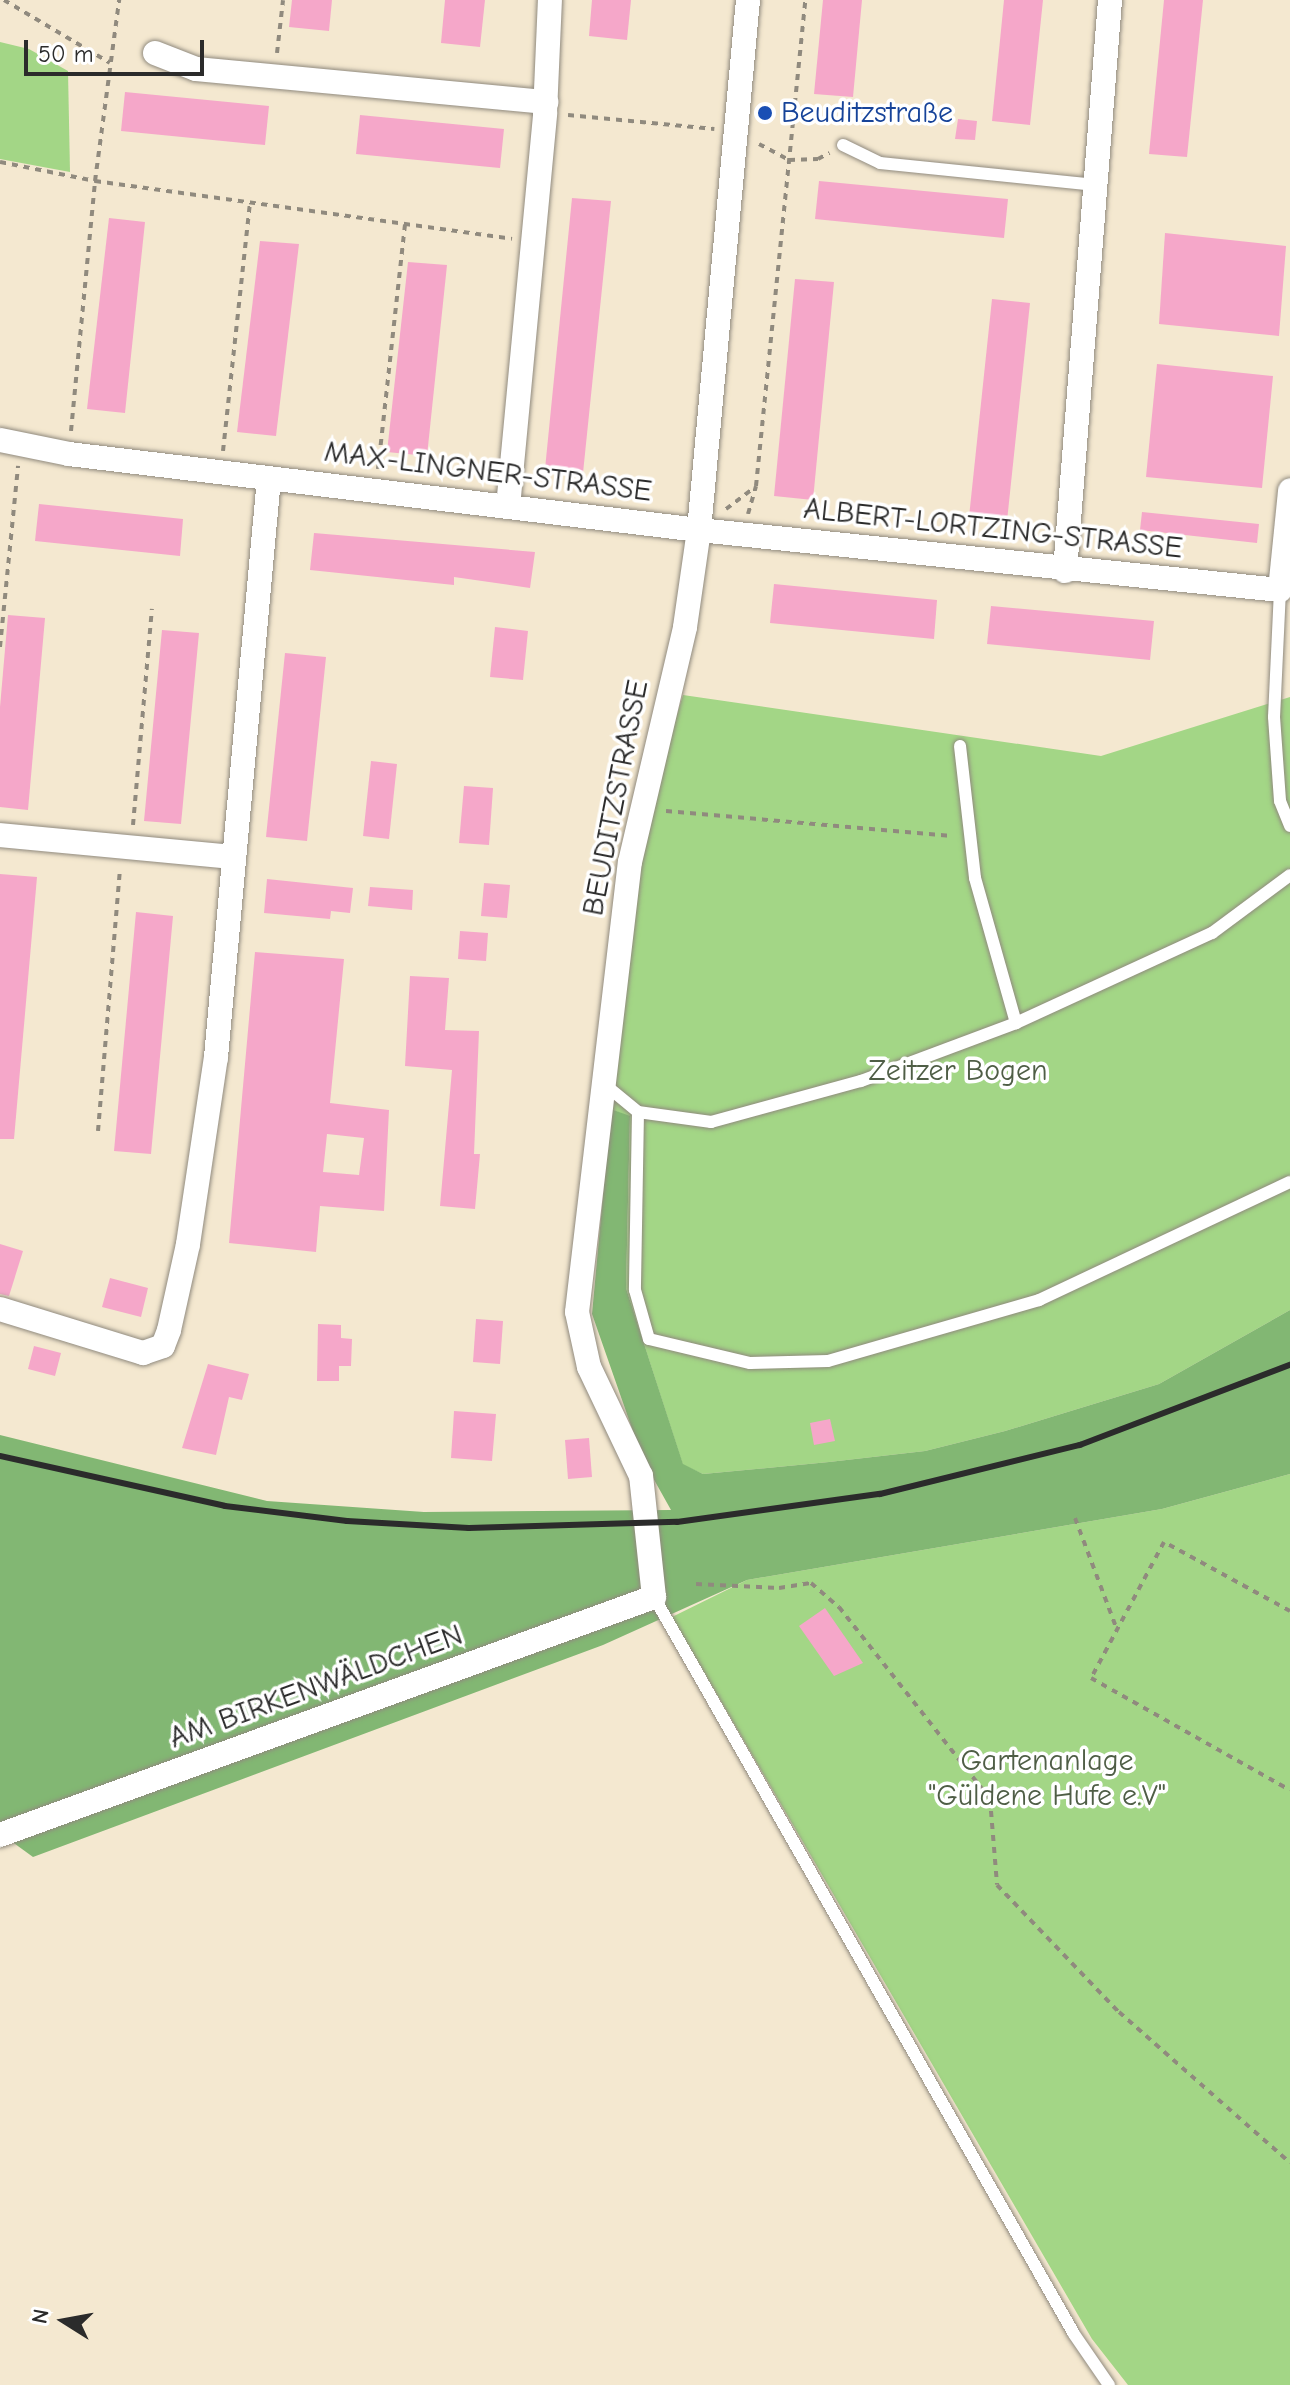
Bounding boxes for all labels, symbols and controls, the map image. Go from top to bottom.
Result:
scale bar [28,24,208,74]
text: 50 m [38,40,94,68]
place label: Beuditzstraße [781,95,953,131]
marker: Beuditzstraße [756,104,774,122]
street label: MAX-LINGNER-STRASSE [322,434,654,510]
street label: ALBERT-LORTZING-STRASSE [802,491,1184,567]
street label: BEUDITZSTRASSE [576,677,656,919]
park label: Zeitzer Bogen [868,1053,1048,1089]
street label: AM BIRKENWÄLDCHEN [165,1617,467,1757]
park label: Gartenanlage "Güldene Hufe e.V" [928,1743,1166,1814]
north arrow [24,2281,104,2361]
text: N [26,2307,55,2326]

